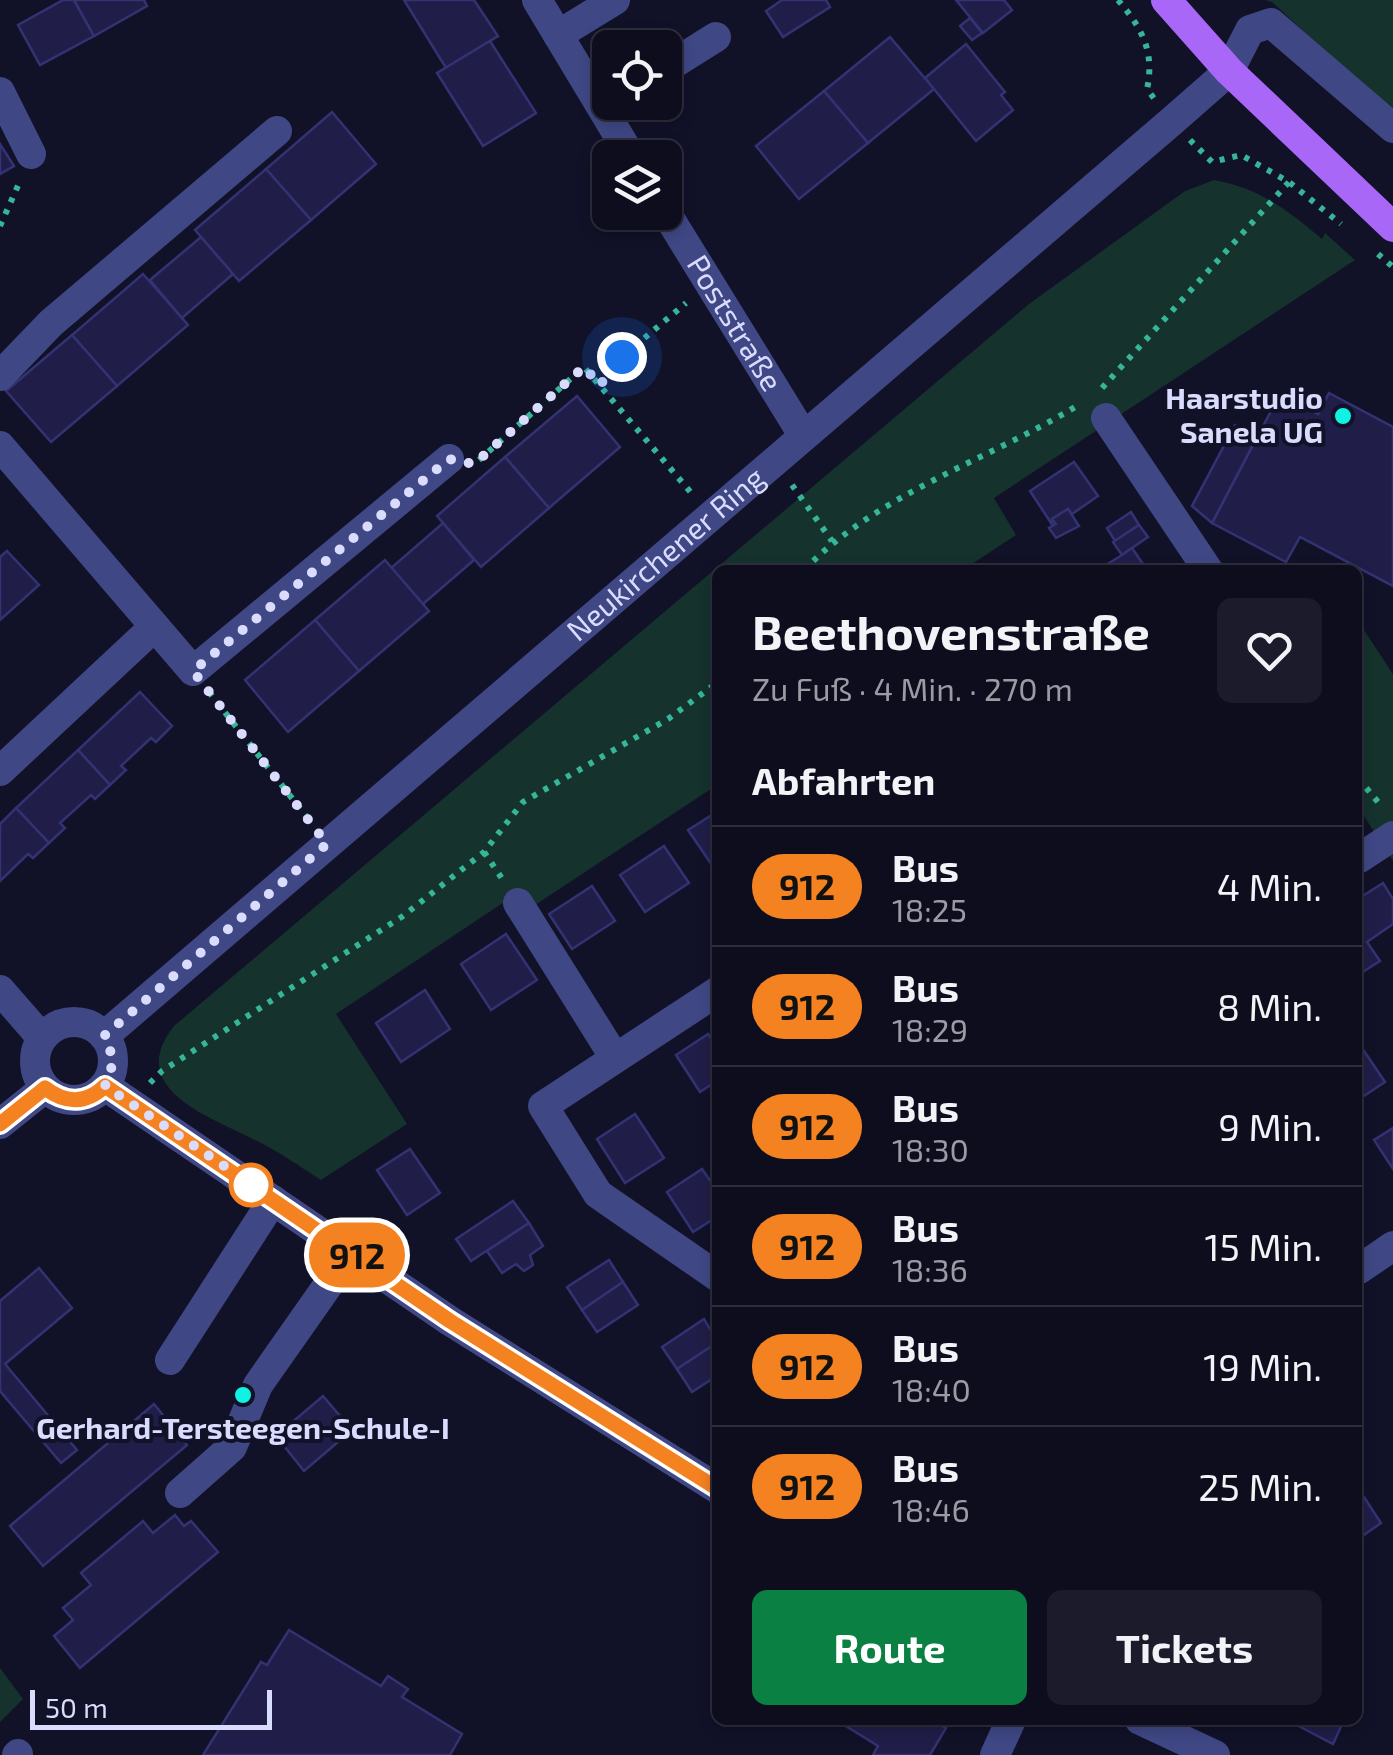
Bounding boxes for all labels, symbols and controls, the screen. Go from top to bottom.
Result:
map controls [592,30,682,230]
button: locate [592,30,682,120]
button: layers [592,140,682,230]
street label: Poststraße [681,248,791,397]
your location [597,332,647,382]
place label: Haarstudio Sanela UG [1165,379,1323,449]
marker: Haarstudio Sanela UG [1332,405,1354,427]
street label: Neukirchener Ring [558,458,771,648]
button: heart [1217,598,1322,703]
text: Beethovenstraße [752,602,1150,660]
text: Zu Fuß · 4 Min. · 270 m [752,669,1073,707]
text: Abfahrten [752,757,935,803]
text: Bus [892,844,959,890]
text: 4 Min. [1217,863,1322,909]
text: 912 [779,865,835,907]
text: 18:25 [892,890,967,928]
text: Bus [892,964,959,1010]
text: 8 Min. [1217,983,1322,1029]
text: 912 [779,985,835,1027]
text: 18:29 [892,1010,968,1048]
text: Bus [892,1084,959,1130]
text: 9 Min. [1218,1103,1322,1149]
text: 912 [779,1105,835,1147]
text: 18:30 [892,1130,969,1168]
unlabelled marker [230,1164,272,1206]
text: Bus [892,1204,959,1250]
line badge: 912 [300,1222,414,1288]
text: 15 Min. [1205,1223,1322,1269]
text: 912 [779,1225,835,1267]
text: 912 [329,1234,385,1276]
text: 18:36 [892,1250,968,1288]
text: Bus [892,1324,959,1370]
text: 19 Min. [1203,1343,1322,1389]
text: 912 [779,1345,835,1387]
text: 18:40 [892,1370,971,1408]
marker: Gerhard-Tersteegen-Schule-I [232,1384,254,1406]
place label: Gerhard-Tersteegen-Schule-I [36,1409,450,1445]
text: Bus [892,1444,959,1490]
text: 25 Min. [1198,1463,1322,1509]
text: 912 [779,1465,835,1507]
text: 18:46 [892,1490,970,1528]
button: Route [752,1590,1027,1705]
button: Tickets [1047,1590,1322,1705]
scale bar [30,1685,272,1730]
text: 50 m [45,1690,108,1724]

